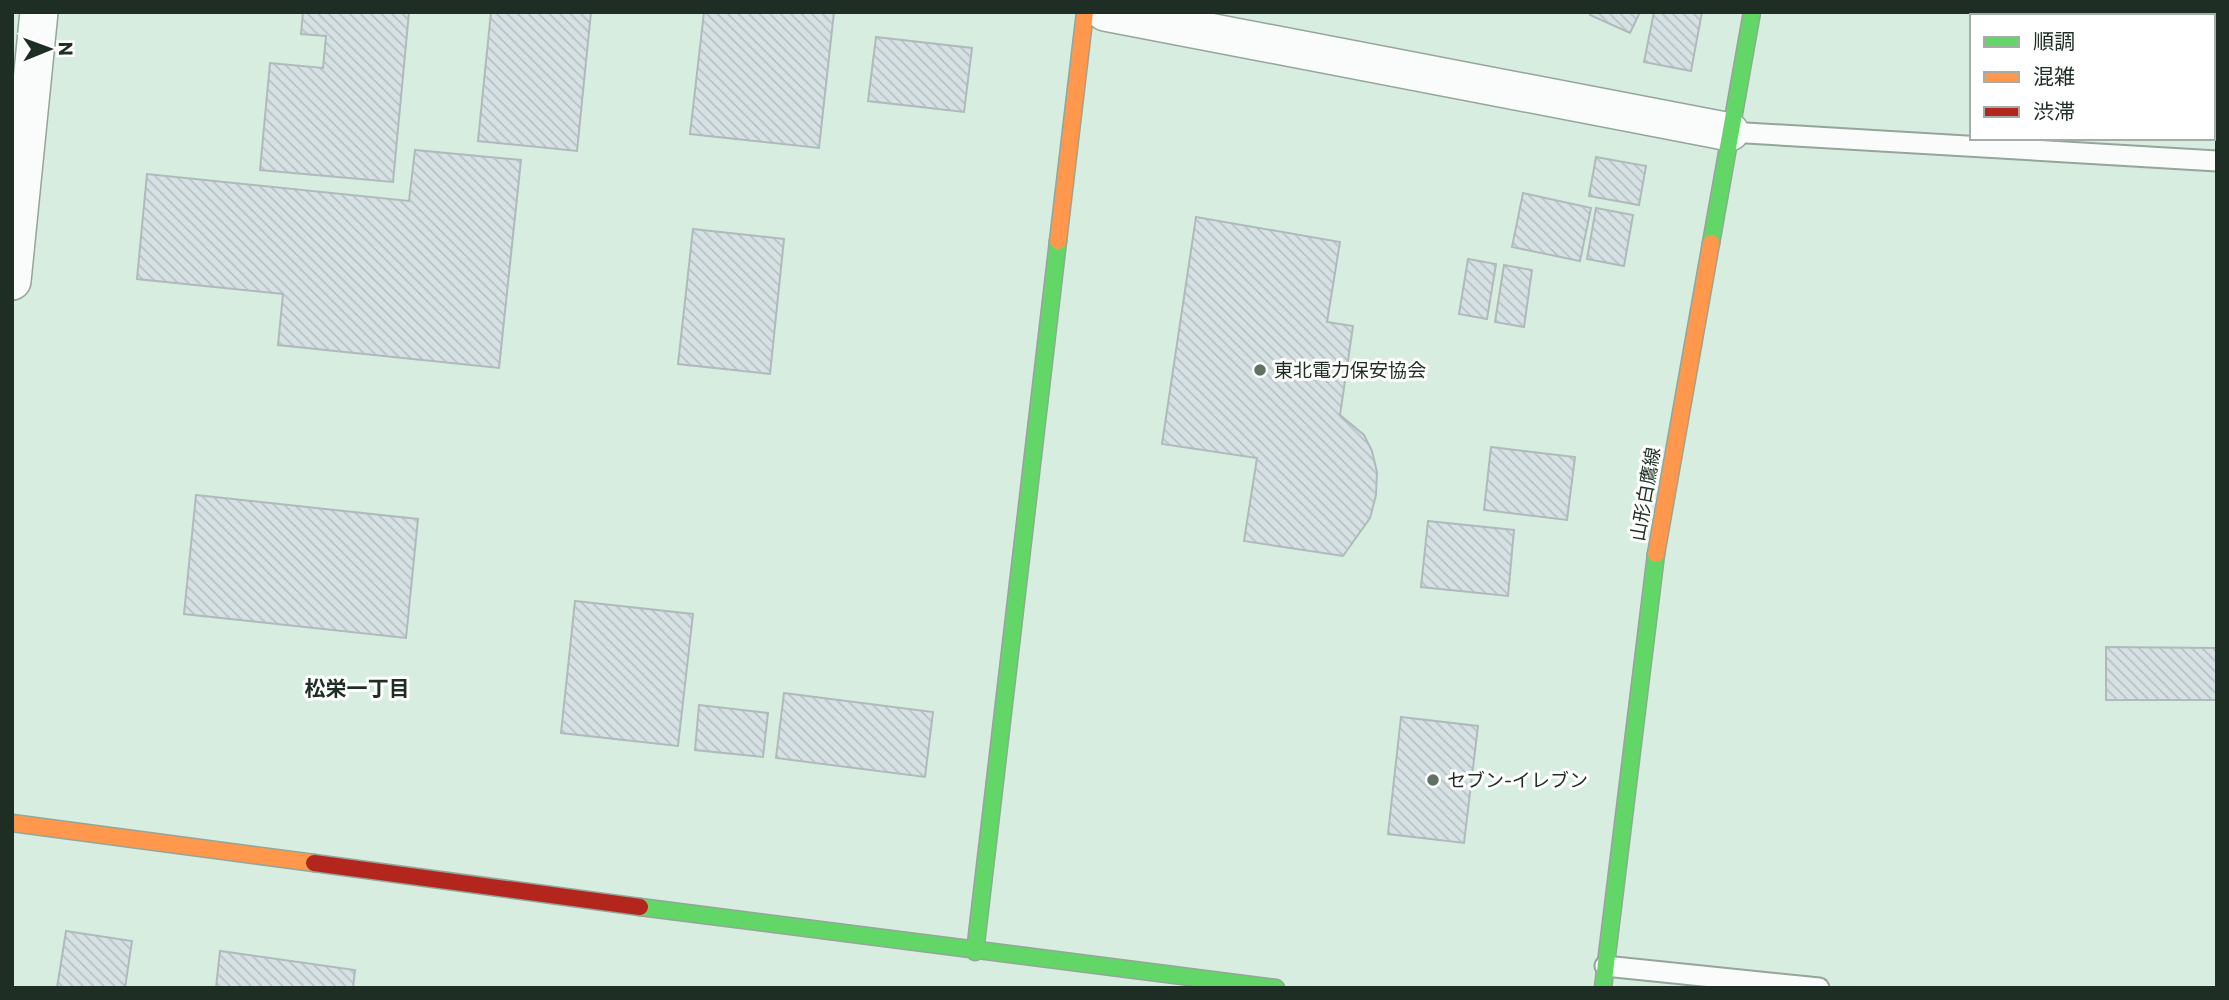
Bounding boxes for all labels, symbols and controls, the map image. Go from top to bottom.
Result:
north arrow [14,14,84,84]
legend [1970,14,2215,140]
text: 順調 [2033,28,2075,53]
text: N [55,41,78,56]
text: 混雑 [2033,63,2075,88]
text: 渋滞 [2033,98,2075,123]
place label: 東北電力保安協会 [1274,358,1426,381]
marker: 東北電力保安協会 [1252,362,1268,378]
street label: 山形白鷹線 [1625,445,1664,543]
district label: 松栄一丁目 [305,675,410,700]
place label: セブン-イレブン [1447,768,1588,791]
marker: セブン-イレブン [1425,772,1441,788]

